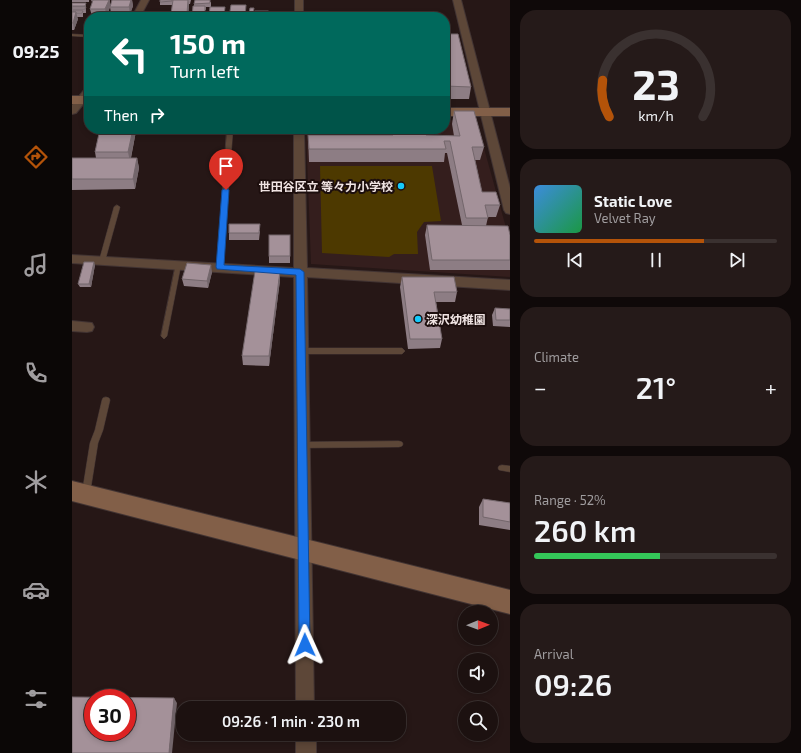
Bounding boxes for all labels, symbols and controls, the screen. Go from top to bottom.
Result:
text: 150 m [170,26,246,60]
icon: left [104,28,156,80]
text: 09:25 [13,40,60,62]
text: 23 [632,58,679,108]
text: Turn left [170,60,240,82]
icon: right [146,104,168,126]
text: Then [104,106,138,124]
text: km/h [638,107,673,124]
icon: directions [22,143,50,171]
pin [209,149,243,190]
icon: arrive [215,155,237,177]
place label: 世田谷区立 等々力小学校 [258,179,393,193]
marker: 世田谷区立 等々力小学校 [396,181,406,191]
text: Static Love [594,192,672,210]
text: Velvet Ray [594,210,656,226]
icon: previous [564,249,586,271]
icon: pause [645,249,667,271]
icon: next [726,249,748,271]
icon: music [22,251,50,279]
place label: 深沢幼稚園 [426,312,486,326]
marker: 深沢幼稚園 [413,314,423,324]
text: Climate [534,349,579,365]
icon: phone [22,359,50,387]
text: 21° [636,369,676,405]
text: − [534,374,547,400]
text: + [765,374,777,400]
icon: climate [22,468,50,496]
text: Range · 52% [534,492,606,508]
text: 260 km [534,512,636,548]
icon: car [22,576,50,604]
north arrow [458,605,498,645]
map controls [458,605,498,741]
position arrow [284,624,326,666]
text: Arrival [534,646,574,662]
button: sound [458,653,498,693]
text: 09:26 [534,666,612,702]
icon: filters [22,685,50,713]
speed limit sign: 30 [84,689,136,741]
button: search [458,701,498,741]
text: 09:26 · 1 min · 230 m [222,712,360,730]

